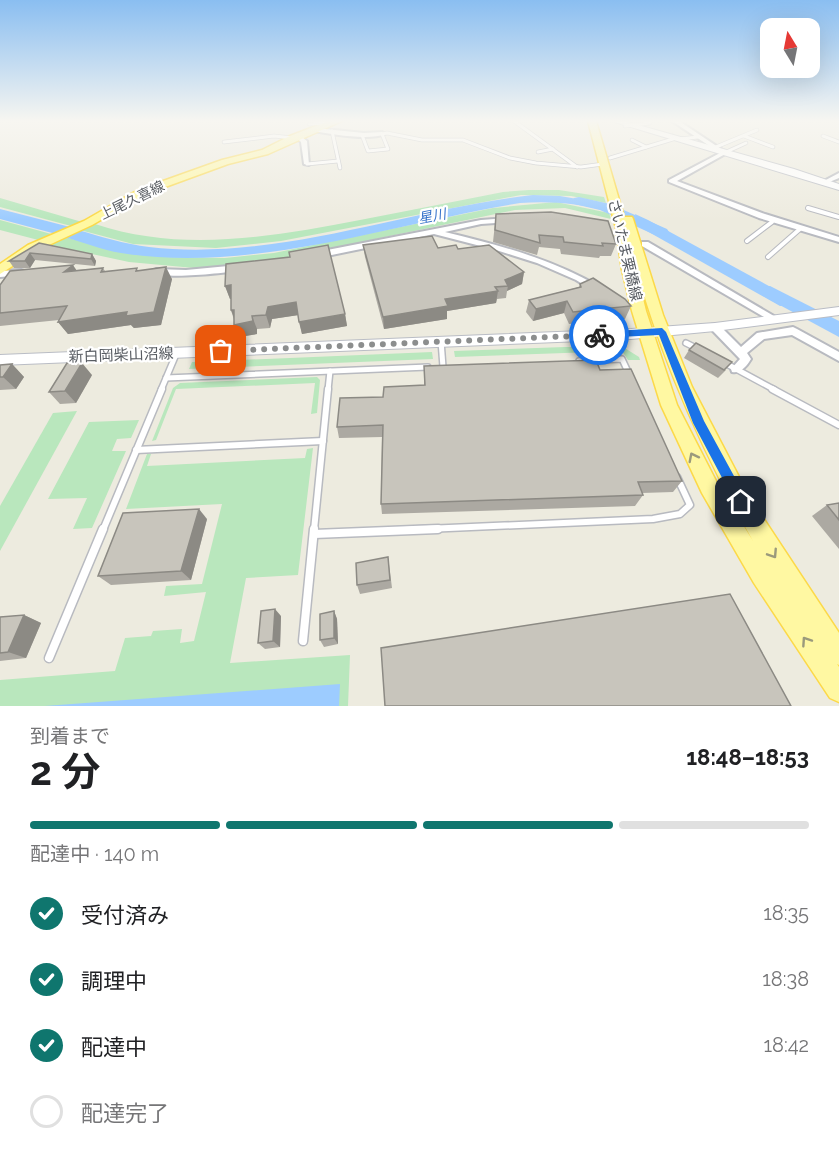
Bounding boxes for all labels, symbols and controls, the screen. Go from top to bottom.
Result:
north arrow [760,18,820,78]
map controls [760,18,820,78]
street label: 上尾久喜線 [97,177,167,223]
street label: さいたま栗橋線 [604,197,646,303]
water label: 星川 [417,205,449,227]
courier [569,305,629,365]
icon: bike [583,319,616,352]
pin [195,325,246,376]
icon: bag [204,334,237,367]
street label: 新白岡柴山沼線 [68,344,174,366]
one-way arrow [689,452,701,463]
pin [715,476,766,527]
icon: home [724,485,757,518]
one-way arrow [766,547,777,558]
one-way arrow [802,637,813,648]
text: 到着まで [30,724,110,748]
text: 18:48–18:53 [686,744,809,770]
text: 2 分 [30,748,100,794]
text: 配達中 · 140 m [30,842,159,866]
icon: check [30,897,63,930]
text: 18:35 [763,901,809,925]
text: 受付済み [81,902,169,928]
icon: check [30,963,63,996]
text: 18:38 [762,967,809,991]
text: 調理中 [81,968,147,994]
icon: check [30,1029,63,1062]
text: 18:42 [763,1033,809,1057]
text: 配達中 [81,1034,147,1060]
text: 配達完了 [81,1100,169,1126]

